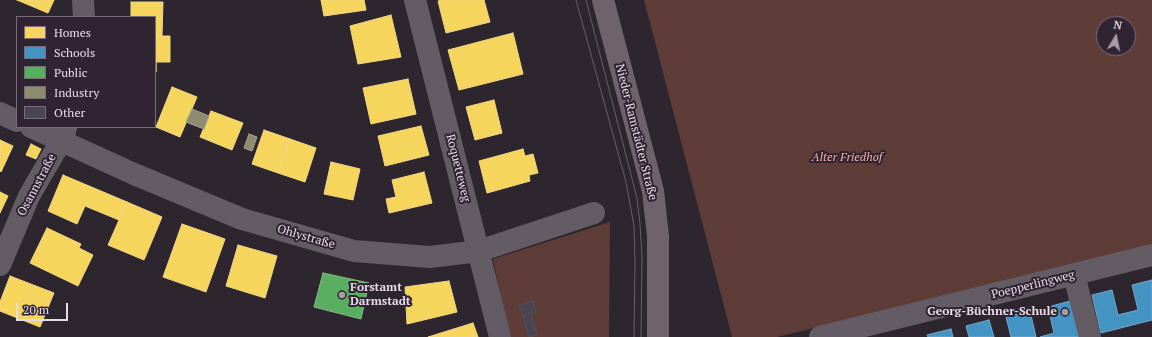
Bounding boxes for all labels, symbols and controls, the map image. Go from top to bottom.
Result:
legend [16,16,156,128]
north arrow [1096,16,1136,56]
text: N [1113,18,1123,33]
text: Homes [54,25,91,40]
text: Schools [54,45,95,60]
street label: Nieder-Ramstädter Straße [612,62,660,202]
text: Public [54,65,87,80]
text: Industry [54,85,99,100]
text: Other [54,105,85,120]
street label: Roquetteweg [443,133,473,203]
street label: Osannstraße [15,151,59,219]
park label: Alter Friedhof [812,151,882,165]
street label: Ohlystraße [275,222,337,252]
street label: Poepperlingweg [990,268,1076,302]
place label: Forstamt Darmstadt [350,281,411,309]
marker: Forstamt Darmstadt [337,290,347,300]
scale bar [18,295,70,321]
text: 20 m [23,302,49,317]
place label: Georg-Büchner-Schule [927,305,1057,319]
marker: Georg-Büchner-Schule [1060,307,1070,317]

